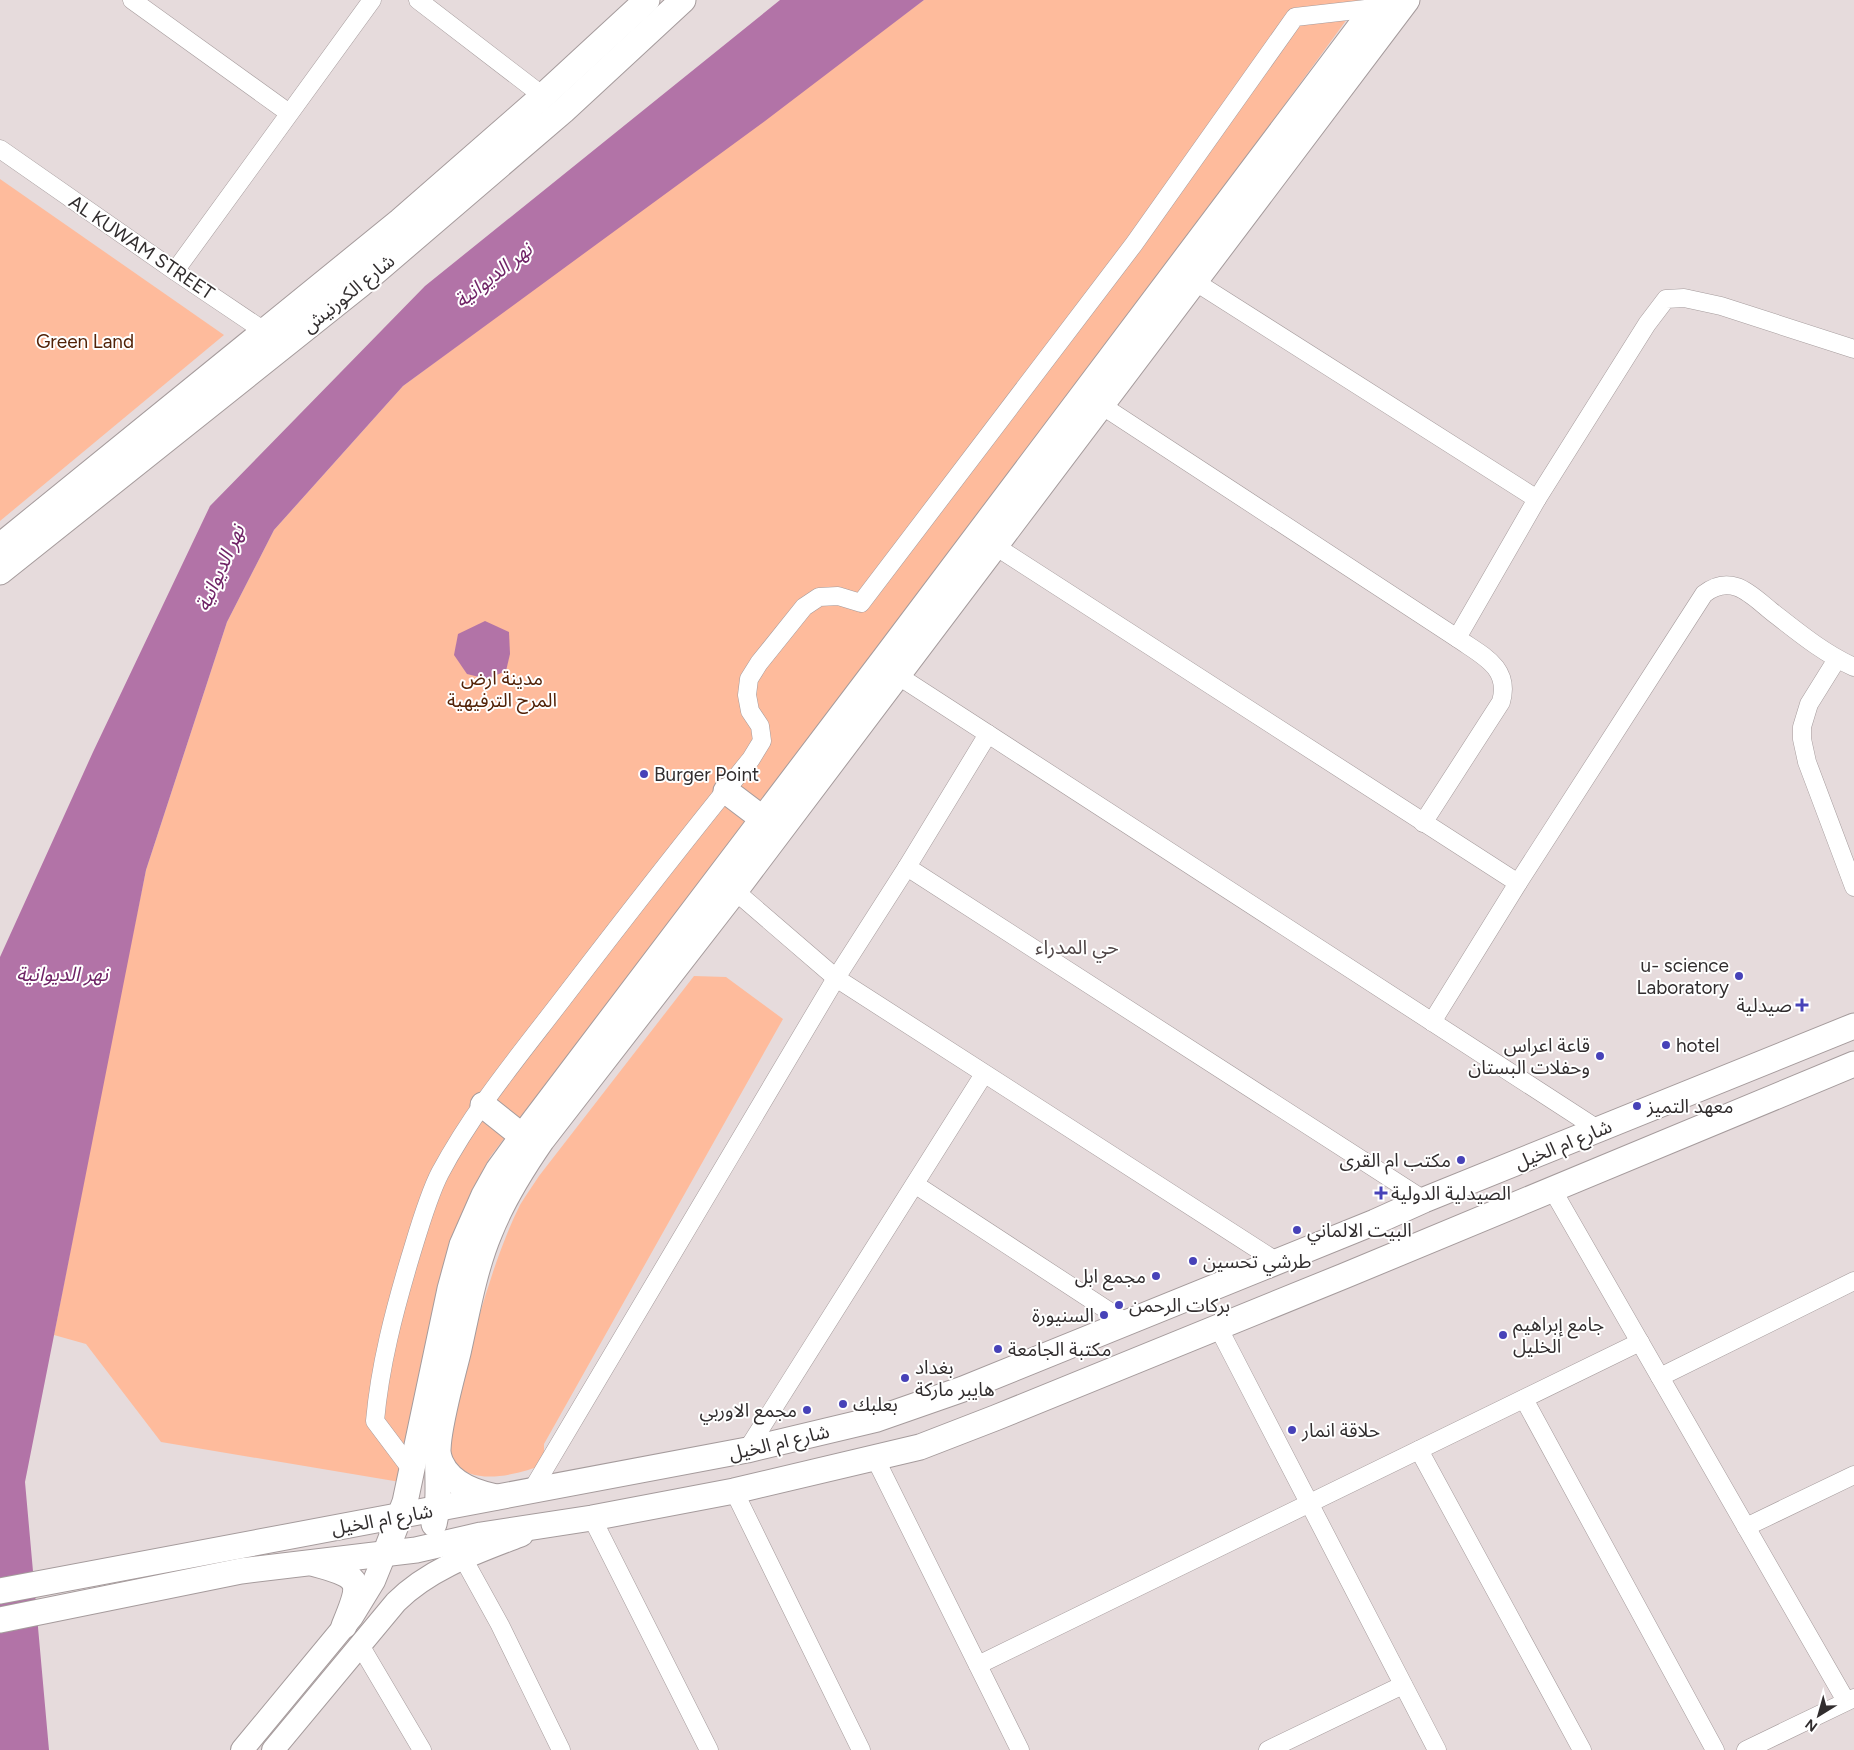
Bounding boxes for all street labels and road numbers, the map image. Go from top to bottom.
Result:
street label: AL KUWAM STREET [65,190,219,305]
street label: شارع الكورنيش [297,249,401,339]
street label: شارع ام الخيل [1511,1115,1616,1177]
street label: شارع ام الخيل [727,1420,832,1468]
street label: شارع ام الخيل [330,1499,435,1543]

